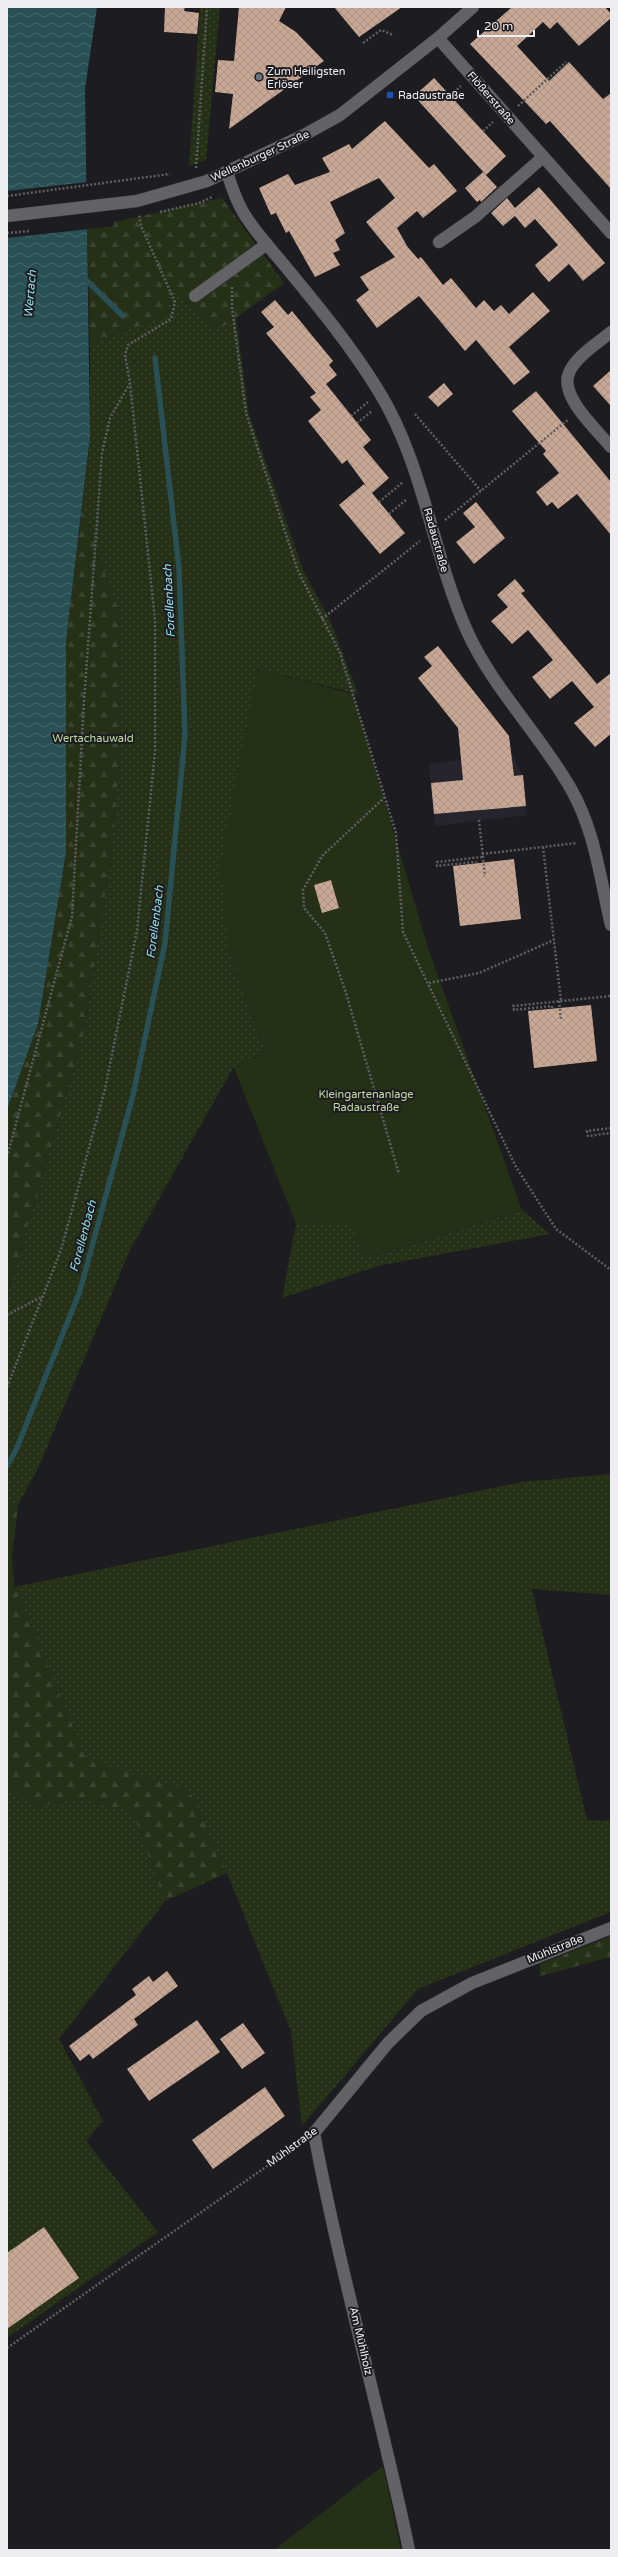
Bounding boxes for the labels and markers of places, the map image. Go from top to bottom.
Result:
place label: Zum Heiligsten Erlöser [267,65,346,91]
marker: Zum Heiligsten Erlöser [254,72,264,82]
place label: Radaustraße [398,89,465,102]
marker: Radaustraße [385,90,395,100]

